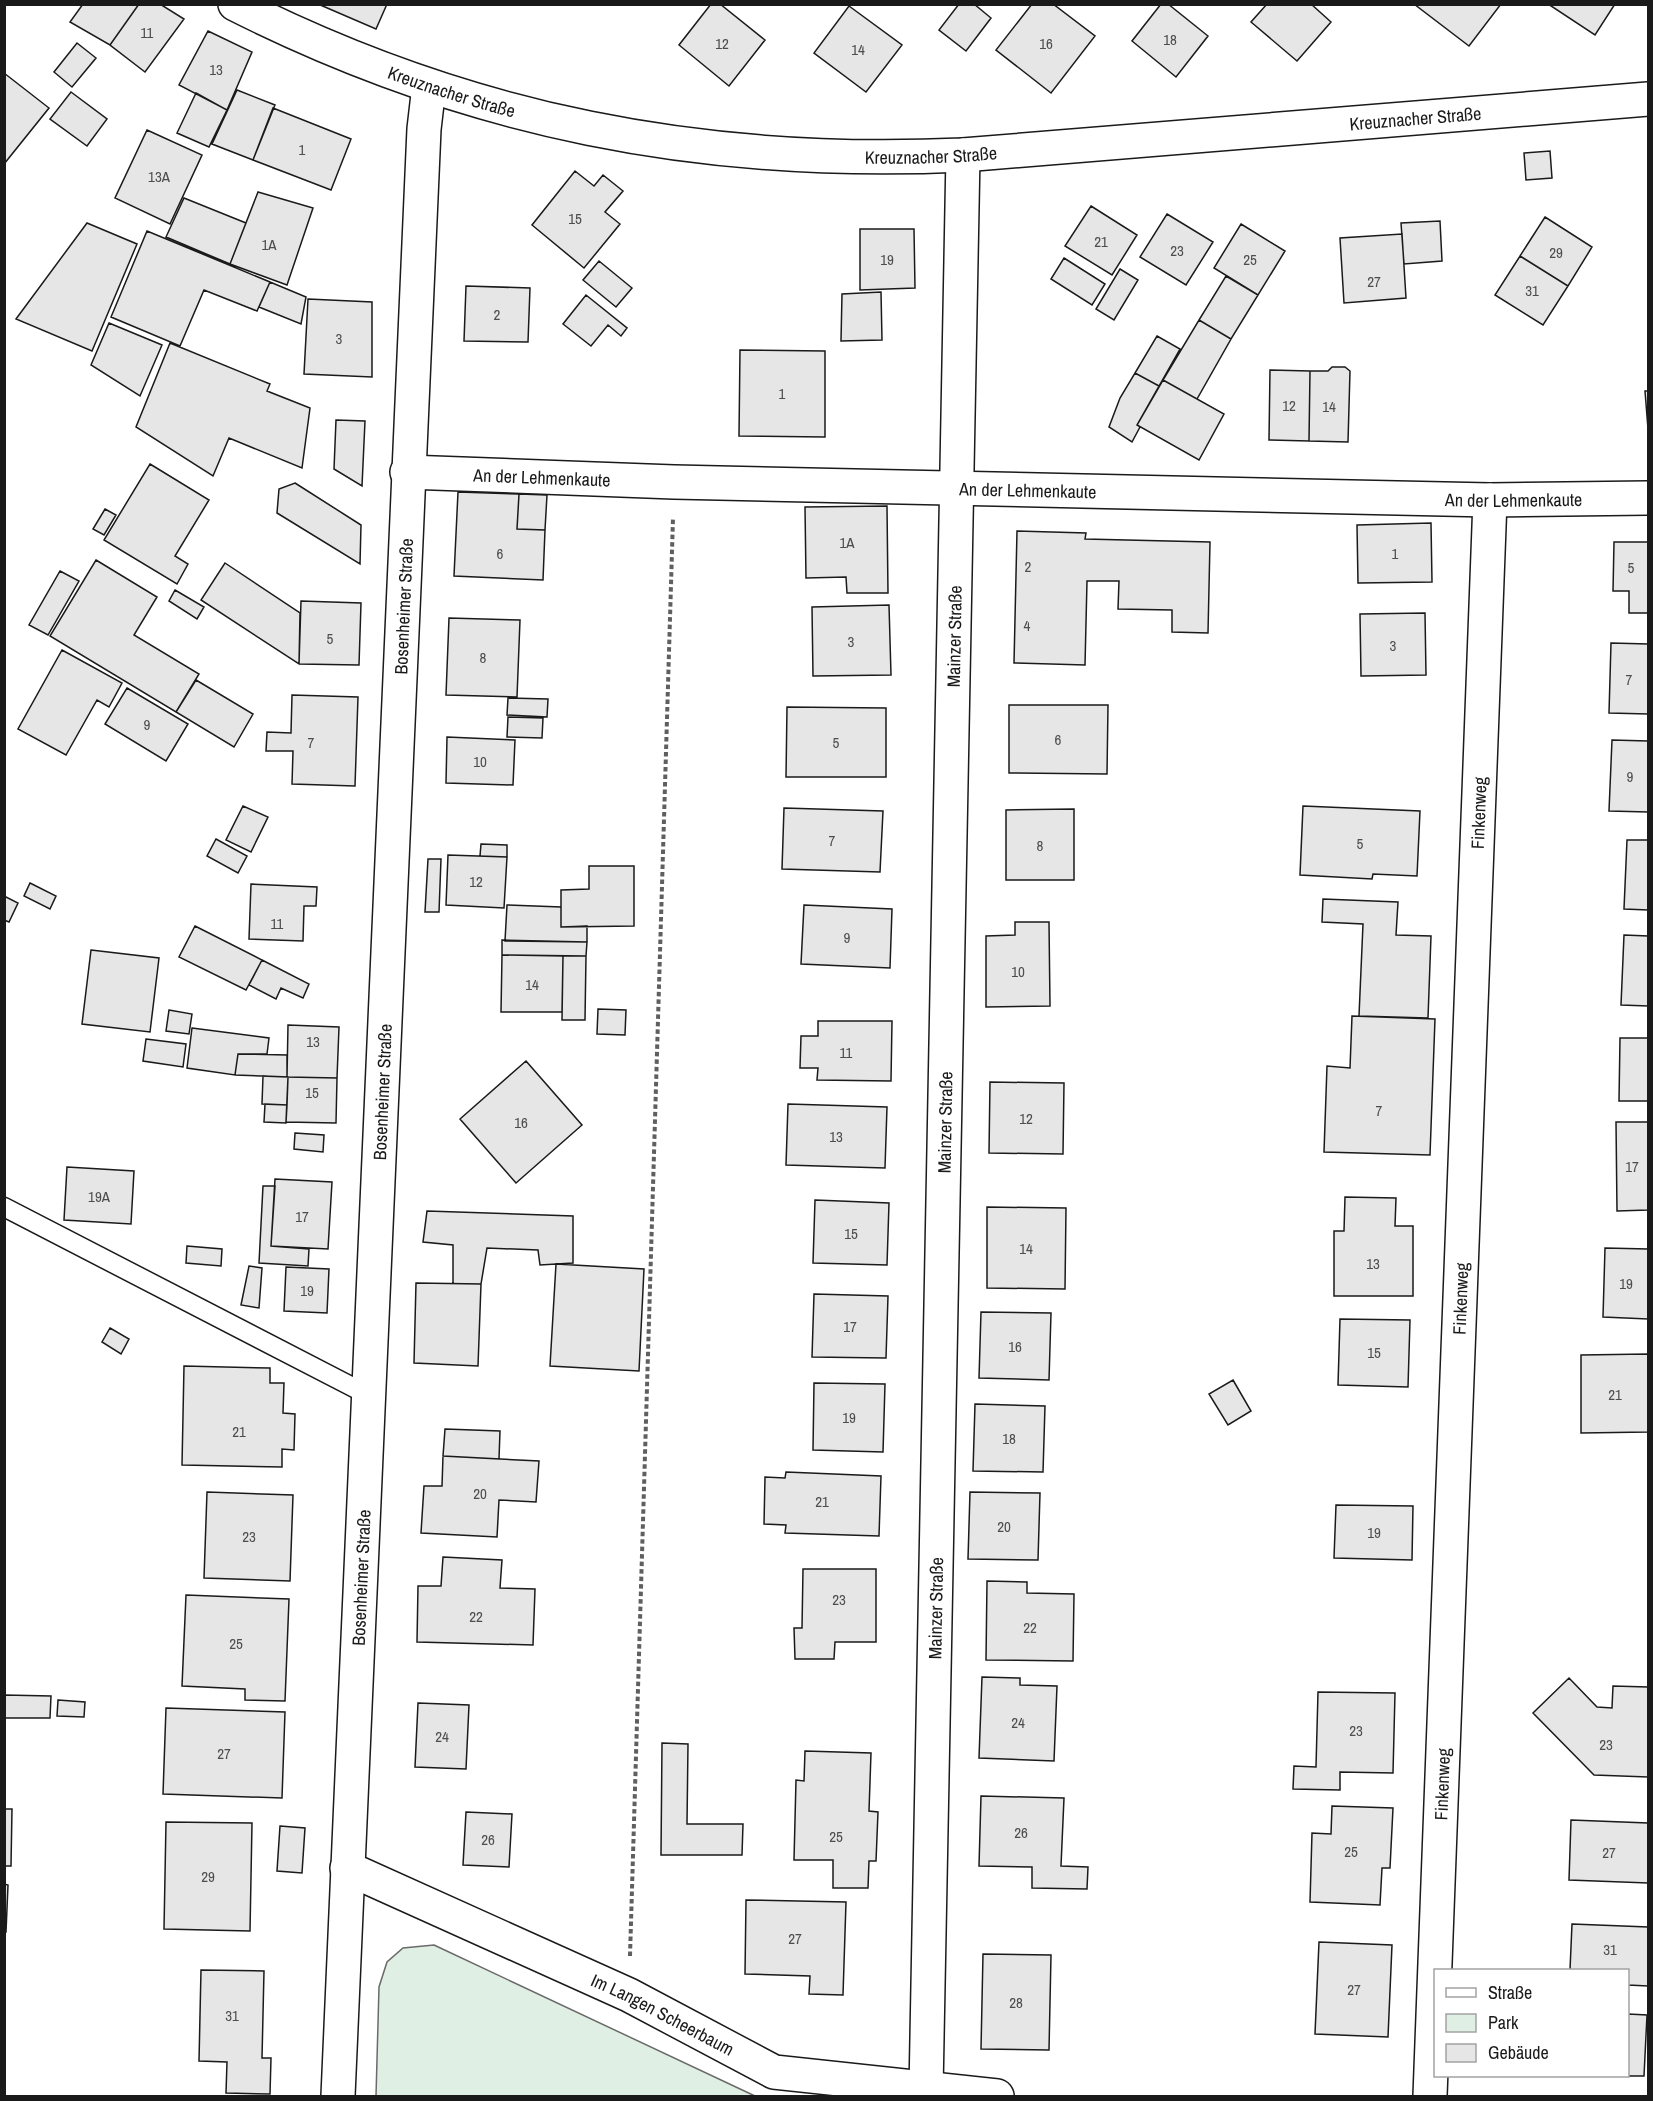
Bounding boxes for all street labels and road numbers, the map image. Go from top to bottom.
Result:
street label: Kreuznacher Straße [385,59,518,123]
street label: Kreuznacher Straße [1348,100,1482,136]
street label: Kreuznacher Straße [865,140,998,169]
street label: An der Lehmenkaute [472,462,611,492]
street label: An der Lehmenkaute [958,476,1097,504]
street label: An der Lehmenkaute [1444,486,1582,513]
street label: Bosenheimer Straße [388,538,419,675]
street label: Mainzer Straße [940,585,967,687]
street label: Finkenweg [1464,776,1492,849]
street label: Bosenheimer Straße [366,1023,397,1161]
street label: Mainzer Straße [931,1071,958,1173]
street label: Finkenweg [1446,1261,1474,1335]
street label: Bosenheimer Straße [345,1509,376,1646]
street label: Mainzer Straße [922,1557,949,1659]
street label: Finkenweg [1428,1747,1456,1821]
street label: Im Langen Scheerbaum [587,1967,739,2061]

